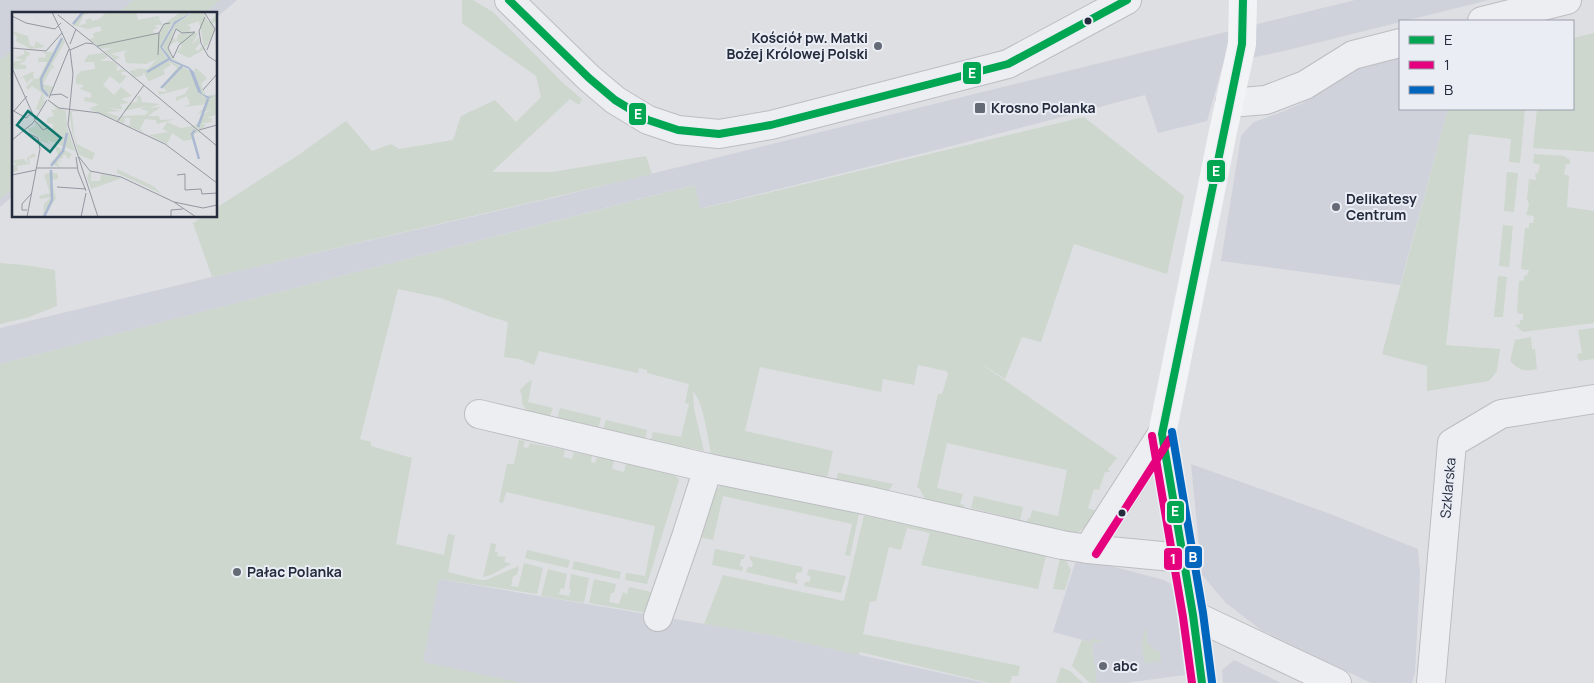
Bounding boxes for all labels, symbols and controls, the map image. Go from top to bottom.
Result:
inset map [12,12,218,218]
unlabelled marker [1083,16,1093,26]
legend [1399,20,1574,110]
place label: Kościół pw. Matki Bożej Królowej Polski [727,28,868,63]
text: E [1444,29,1453,50]
marker: Kościół pw. Matki Bożej Królowej Polski [872,40,884,52]
text: 1 [1444,54,1450,75]
line badge: E [962,61,982,85]
text: E [968,63,976,82]
text: B [1444,79,1453,100]
place label: Krosno Polanka [991,98,1095,117]
marker: Krosno Polanka [973,101,987,115]
line badge: E [628,102,647,126]
text: E [634,104,642,123]
line badge: E [1206,159,1226,183]
text: E [1212,161,1220,180]
place label: Delikatesy Centrum [1346,189,1417,224]
marker: Delikatesy Centrum [1330,201,1342,213]
street label: Szklarska [1435,457,1460,519]
line badge: E [1166,500,1185,524]
text: E [1171,501,1179,520]
unlabelled marker [1117,508,1127,518]
line badge: B [1184,545,1203,569]
line badge: 1 [1163,547,1183,571]
text: B [1189,547,1198,566]
text: 1 [1170,549,1176,568]
place label: Pałac Polanka [247,562,342,581]
marker: Pałac Polanka [231,566,243,578]
place label: abc [1113,656,1138,675]
marker: abc [1097,660,1109,672]

